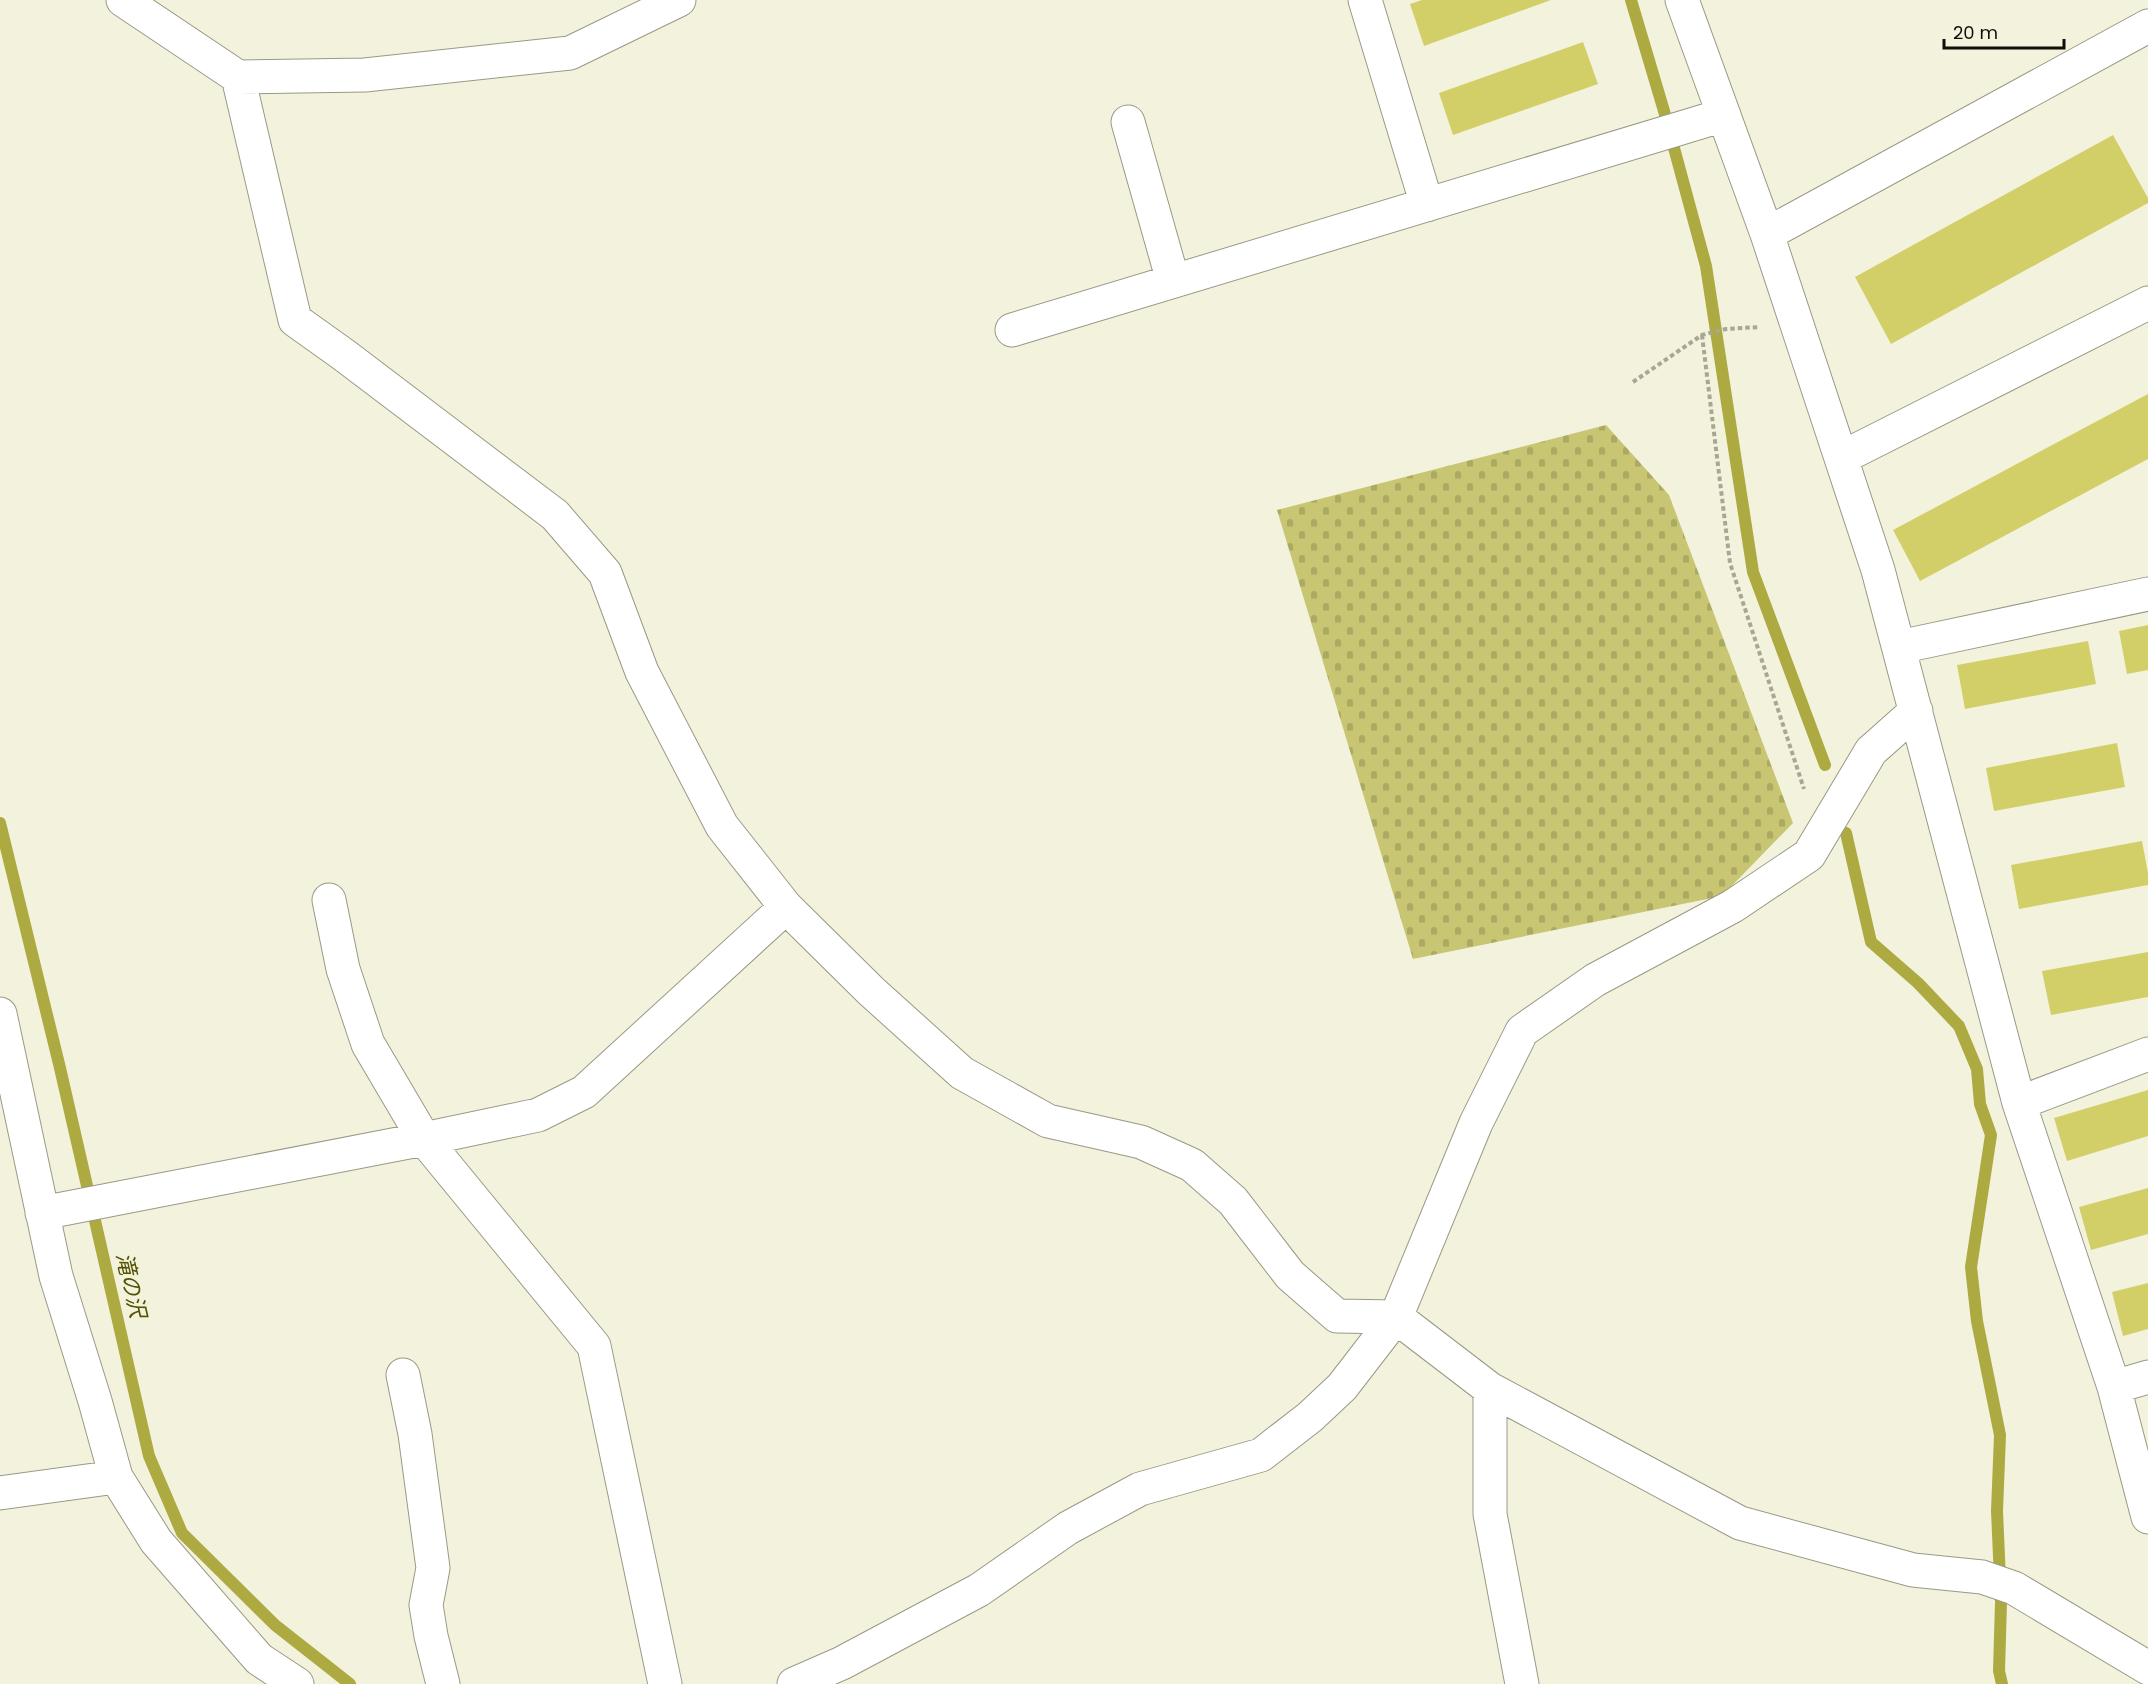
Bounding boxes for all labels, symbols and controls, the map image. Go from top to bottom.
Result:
scale bar [1944,12,2064,50]
text: 20 m [1953,20,1998,45]
water label: 滝の沢 [108,1249,154,1324]

